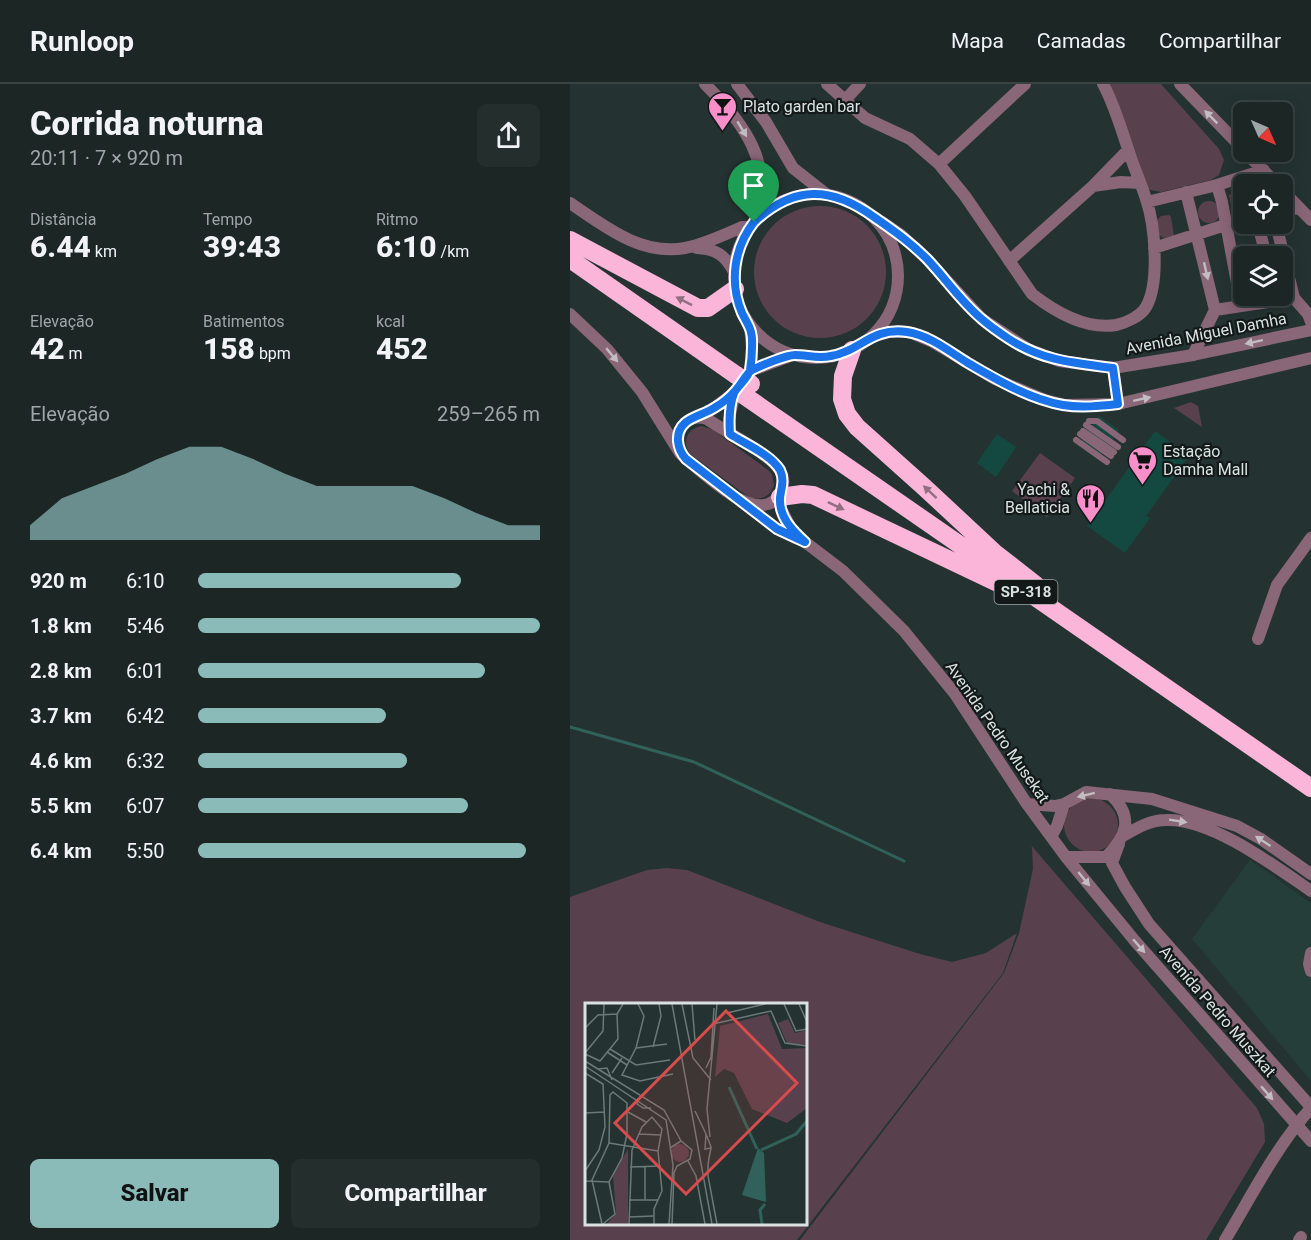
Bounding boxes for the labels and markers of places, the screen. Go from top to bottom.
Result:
bar icon: Plato garden bar [706,90,738,132]
place label: Plato garden bar [743,97,861,116]
pin [728,160,779,222]
place label: Estação Damha Mall [1163,442,1248,479]
supermarket icon: Estação Damha Mall [1126,444,1158,486]
place label: Yachi & Bellaticia [1005,480,1070,517]
restaurant icon: Yachi & Bellaticia [1075,482,1107,524]

